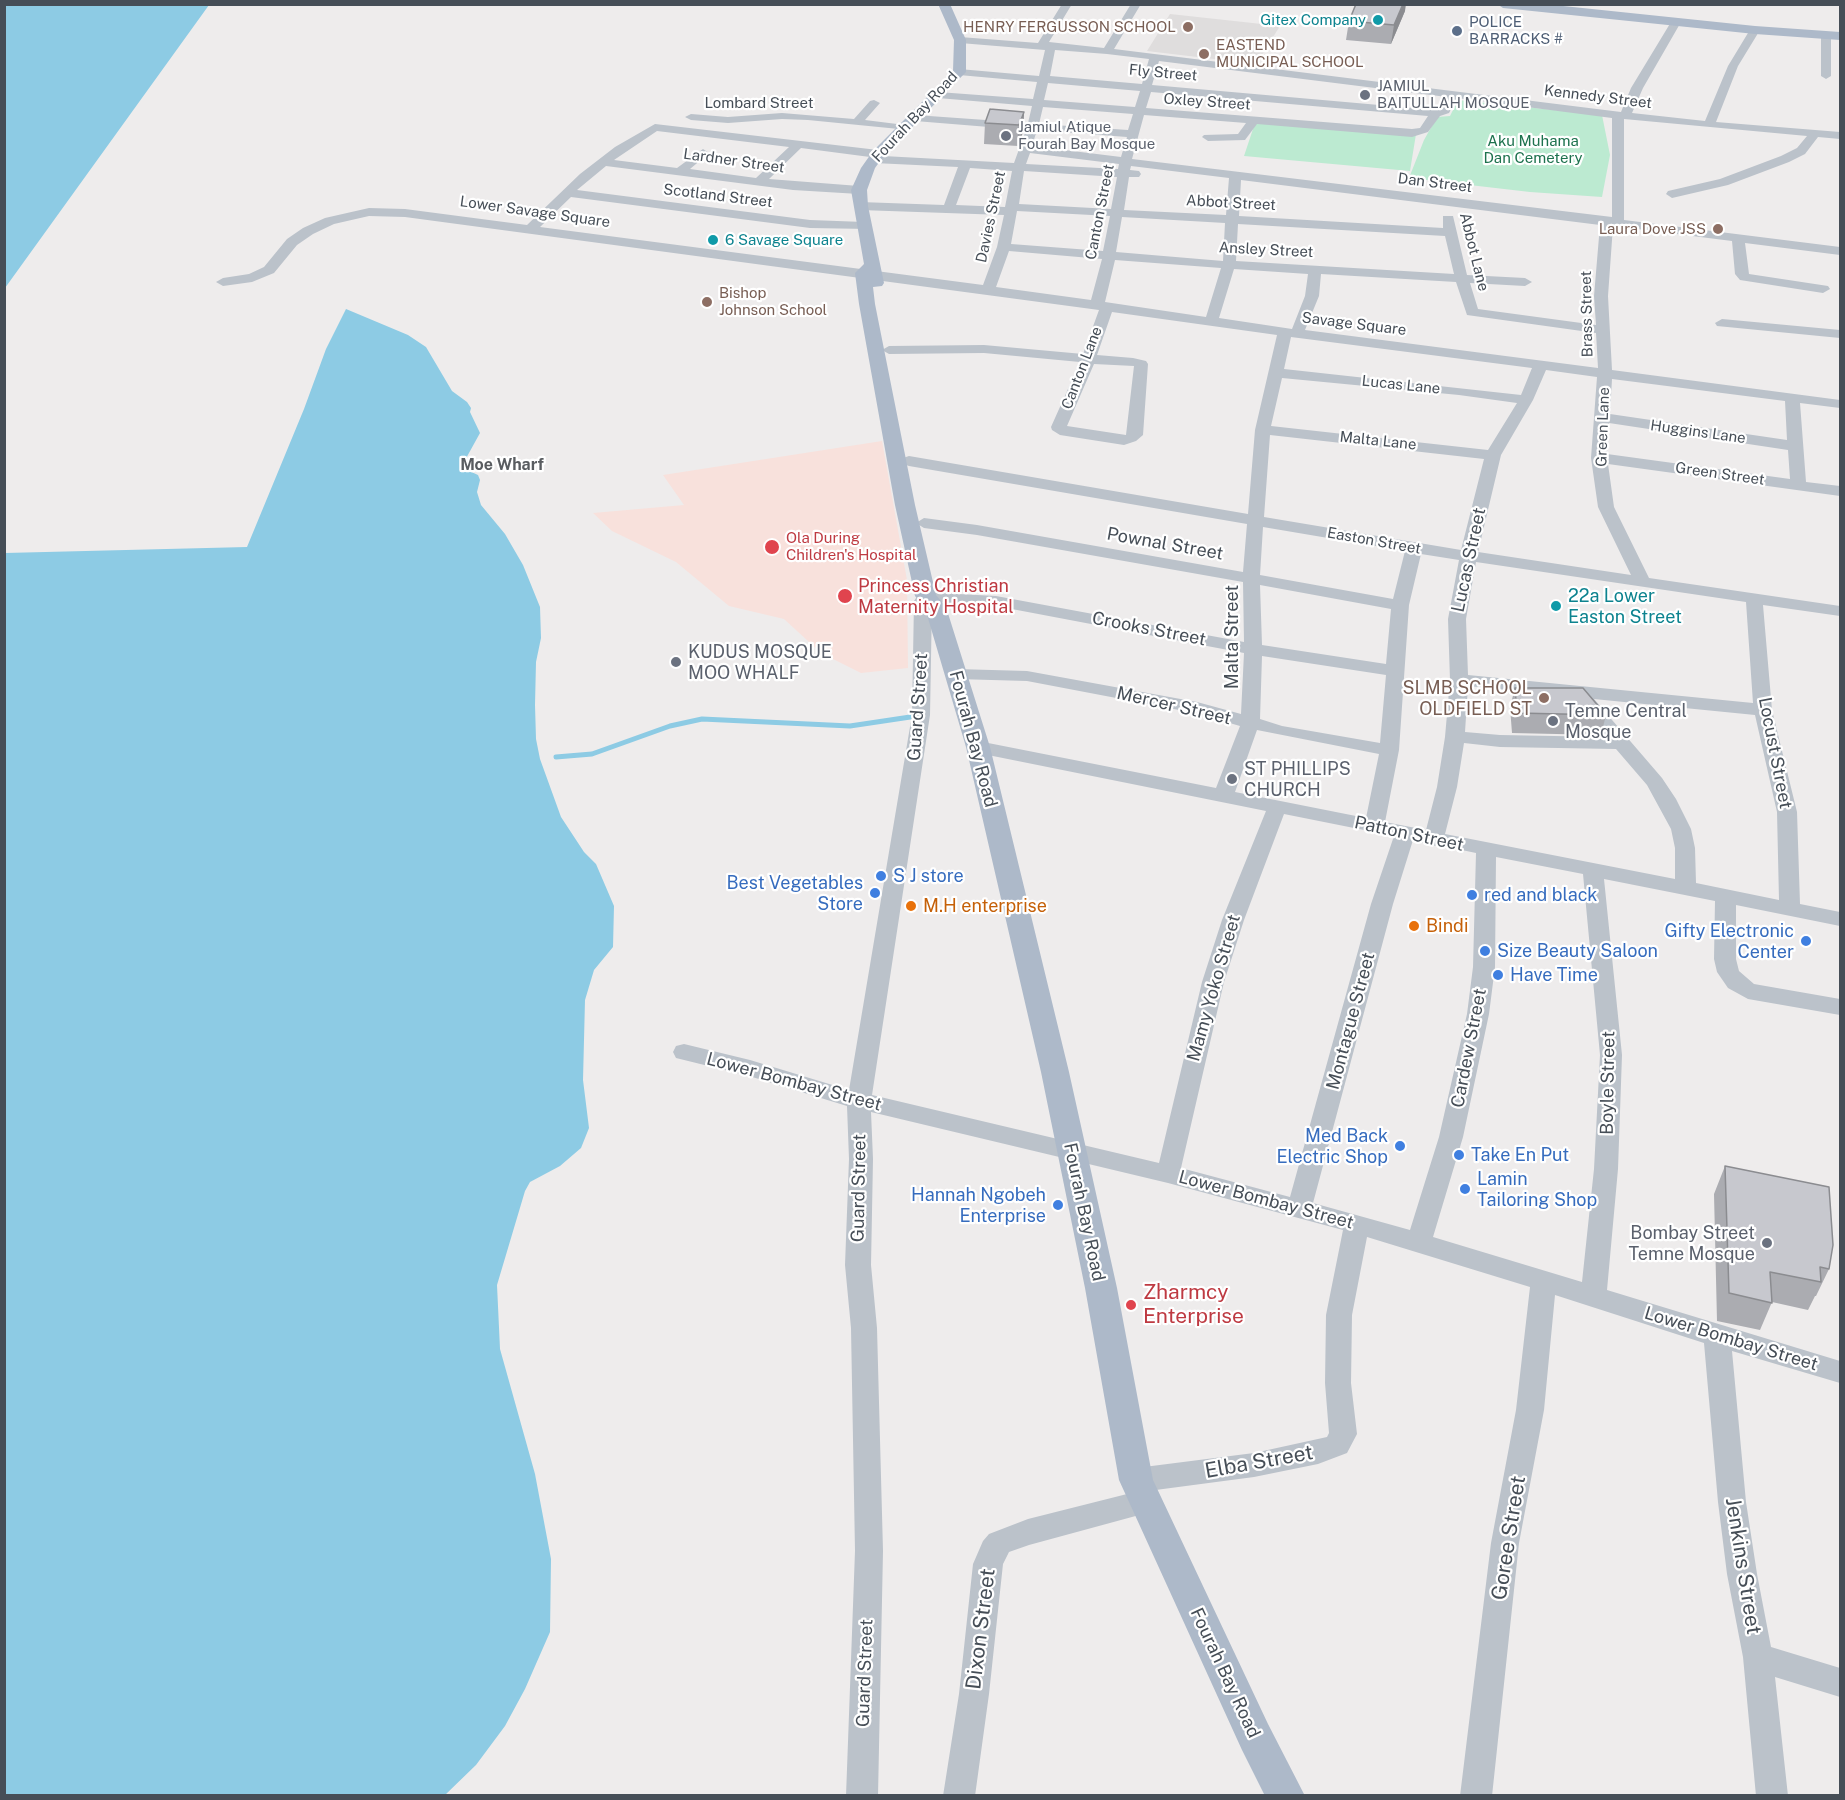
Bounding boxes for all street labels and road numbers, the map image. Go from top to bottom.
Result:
street label: Fly Street [1128,61,1198,85]
street label: Fourah Bay Road [868,68,962,166]
street label: Kennedy Street [1543,81,1653,113]
street label: Oxley Street [1163,90,1251,114]
street label: Lombard Street [704,94,814,112]
street label: Lardner Street [682,145,786,177]
street label: Canton Street [1082,163,1118,261]
street label: Davies Street [973,170,1009,264]
street label: Dan Street [1397,170,1473,196]
street label: Scotland Street [662,180,774,212]
street label: Abbot Street [1186,192,1276,214]
street label: Lower Savage Square [459,193,611,231]
street label: Abbot Lane [1456,211,1492,293]
street label: Ansley Street [1218,239,1314,261]
street label: Brass Street [1577,271,1597,357]
street label: Savage Square [1301,309,1407,339]
street label: Canton Lane [1058,324,1106,412]
street label: Lucas Lane [1361,372,1441,398]
street label: Green Lane [1593,387,1613,467]
street label: Huggins Lane [1649,416,1747,448]
street label: Malta Lane [1339,428,1417,454]
street label: Green Street [1674,459,1766,489]
street label: Lucas Street [1447,506,1491,614]
street label: Pownal Street [1105,523,1225,565]
street label: Easton Street [1326,524,1422,558]
street label: Malta Street [1221,585,1243,689]
street label: Crooks Street [1090,607,1208,651]
street label: Guard Street [903,652,933,762]
street label: Fourah Bay Road [944,668,1002,810]
street label: Mercer Street [1115,682,1233,730]
street label: Locust Street [1754,695,1796,811]
street label: Patton Street [1352,812,1466,856]
street label: Mamy Yoko Street [1183,912,1245,1064]
street label: Montague Street [1322,950,1380,1092]
street label: Cardew Street [1447,987,1491,1109]
street label: Boyle Street [1596,1031,1620,1135]
street label: Lower Bombay Street [704,1048,884,1116]
street label: Guard Street [847,1134,871,1242]
street label: Fourah Bay Road [1059,1141,1109,1283]
street label: Lower Bombay Street [1176,1166,1356,1234]
street label: Lower Bombay Street [1642,1302,1820,1376]
street label: Elba Street [1203,1440,1315,1484]
street label: Goree Street [1487,1474,1531,1602]
street label: Jenkins Street [1720,1496,1766,1636]
street label: Dixon Street [961,1567,1001,1691]
street label: Fourah Bay Road [1185,1605,1265,1741]
street label: Guard Street [852,1619,878,1727]

